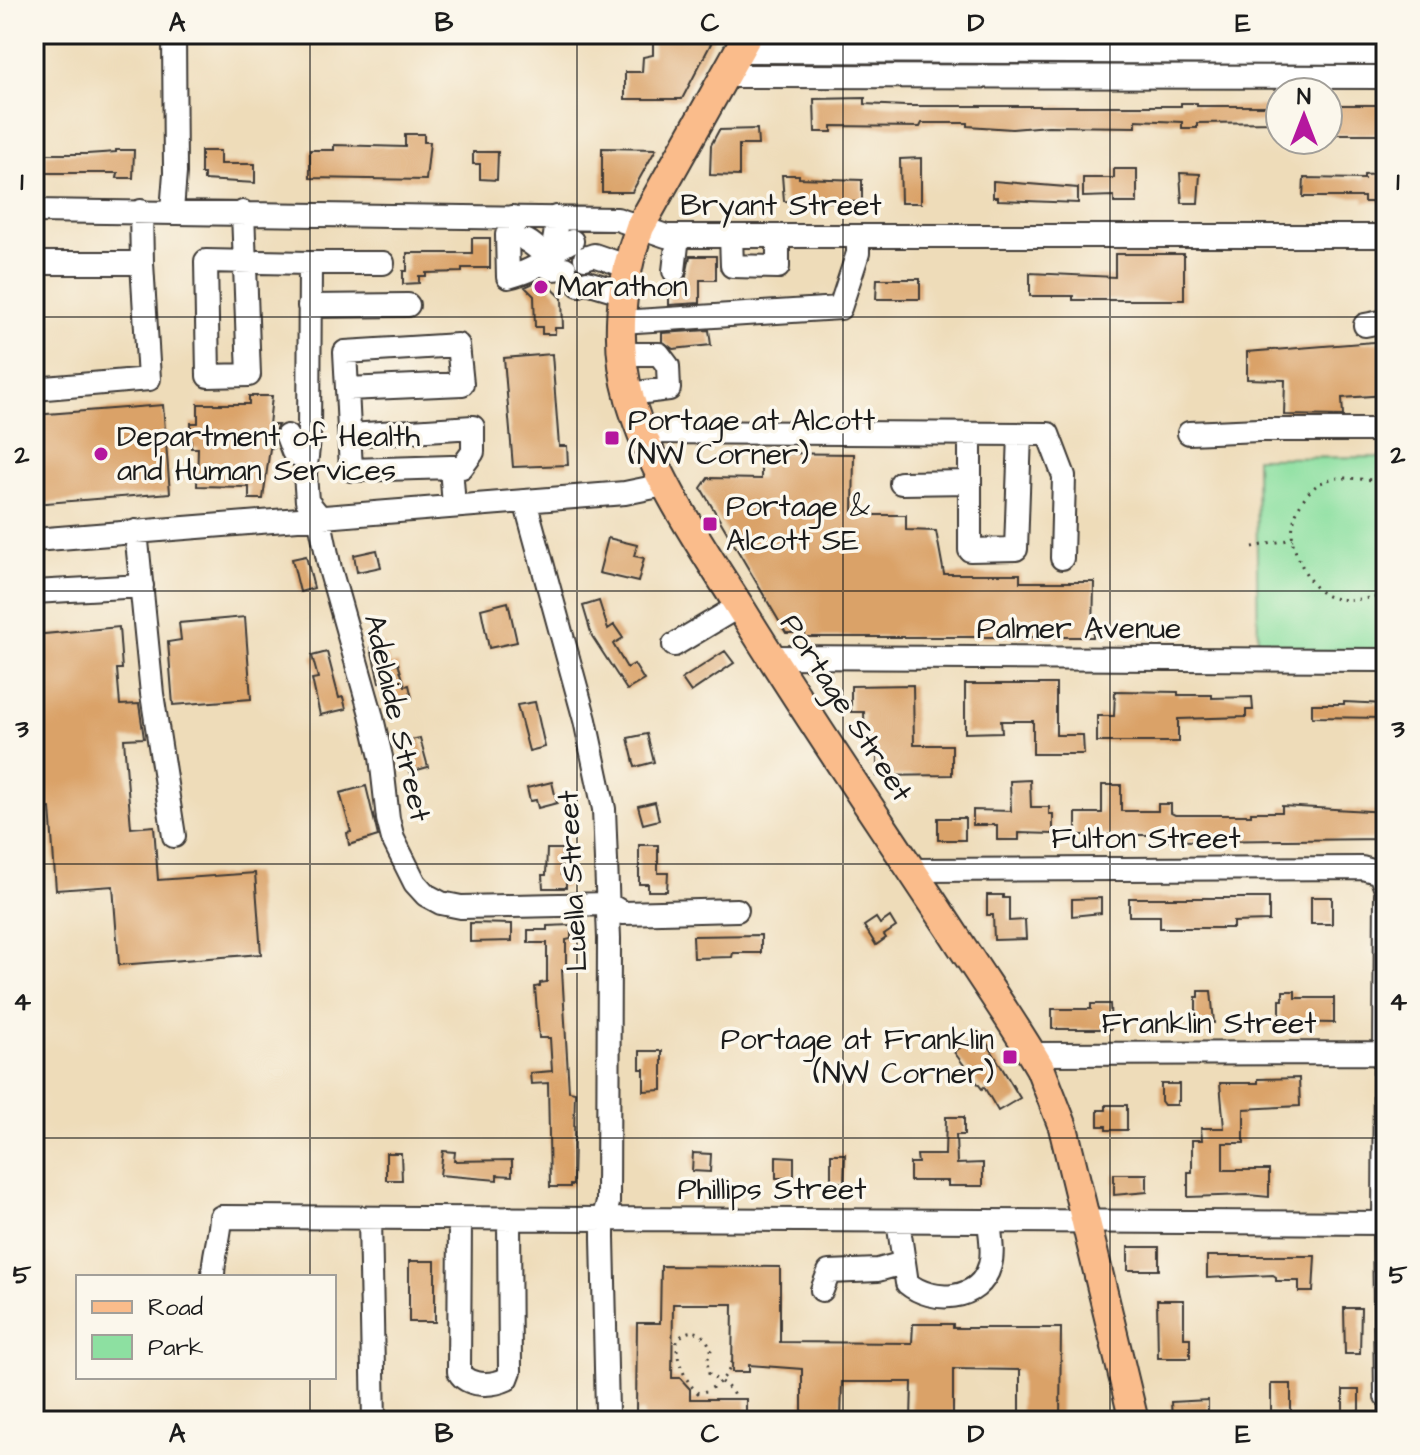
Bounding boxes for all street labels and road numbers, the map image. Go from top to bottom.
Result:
street label: Bryant Street [680,185,882,228]
street label: Portage Street [769,606,922,811]
street label: Palmer Avenue [977,608,1181,650]
street label: Adelaide Street [353,610,441,826]
street label: Luella Street [547,789,599,973]
street label: Fulton Street [1051,818,1241,860]
street label: Franklin Street [1102,1003,1316,1045]
street label: Phillips Street [678,1169,866,1211]

